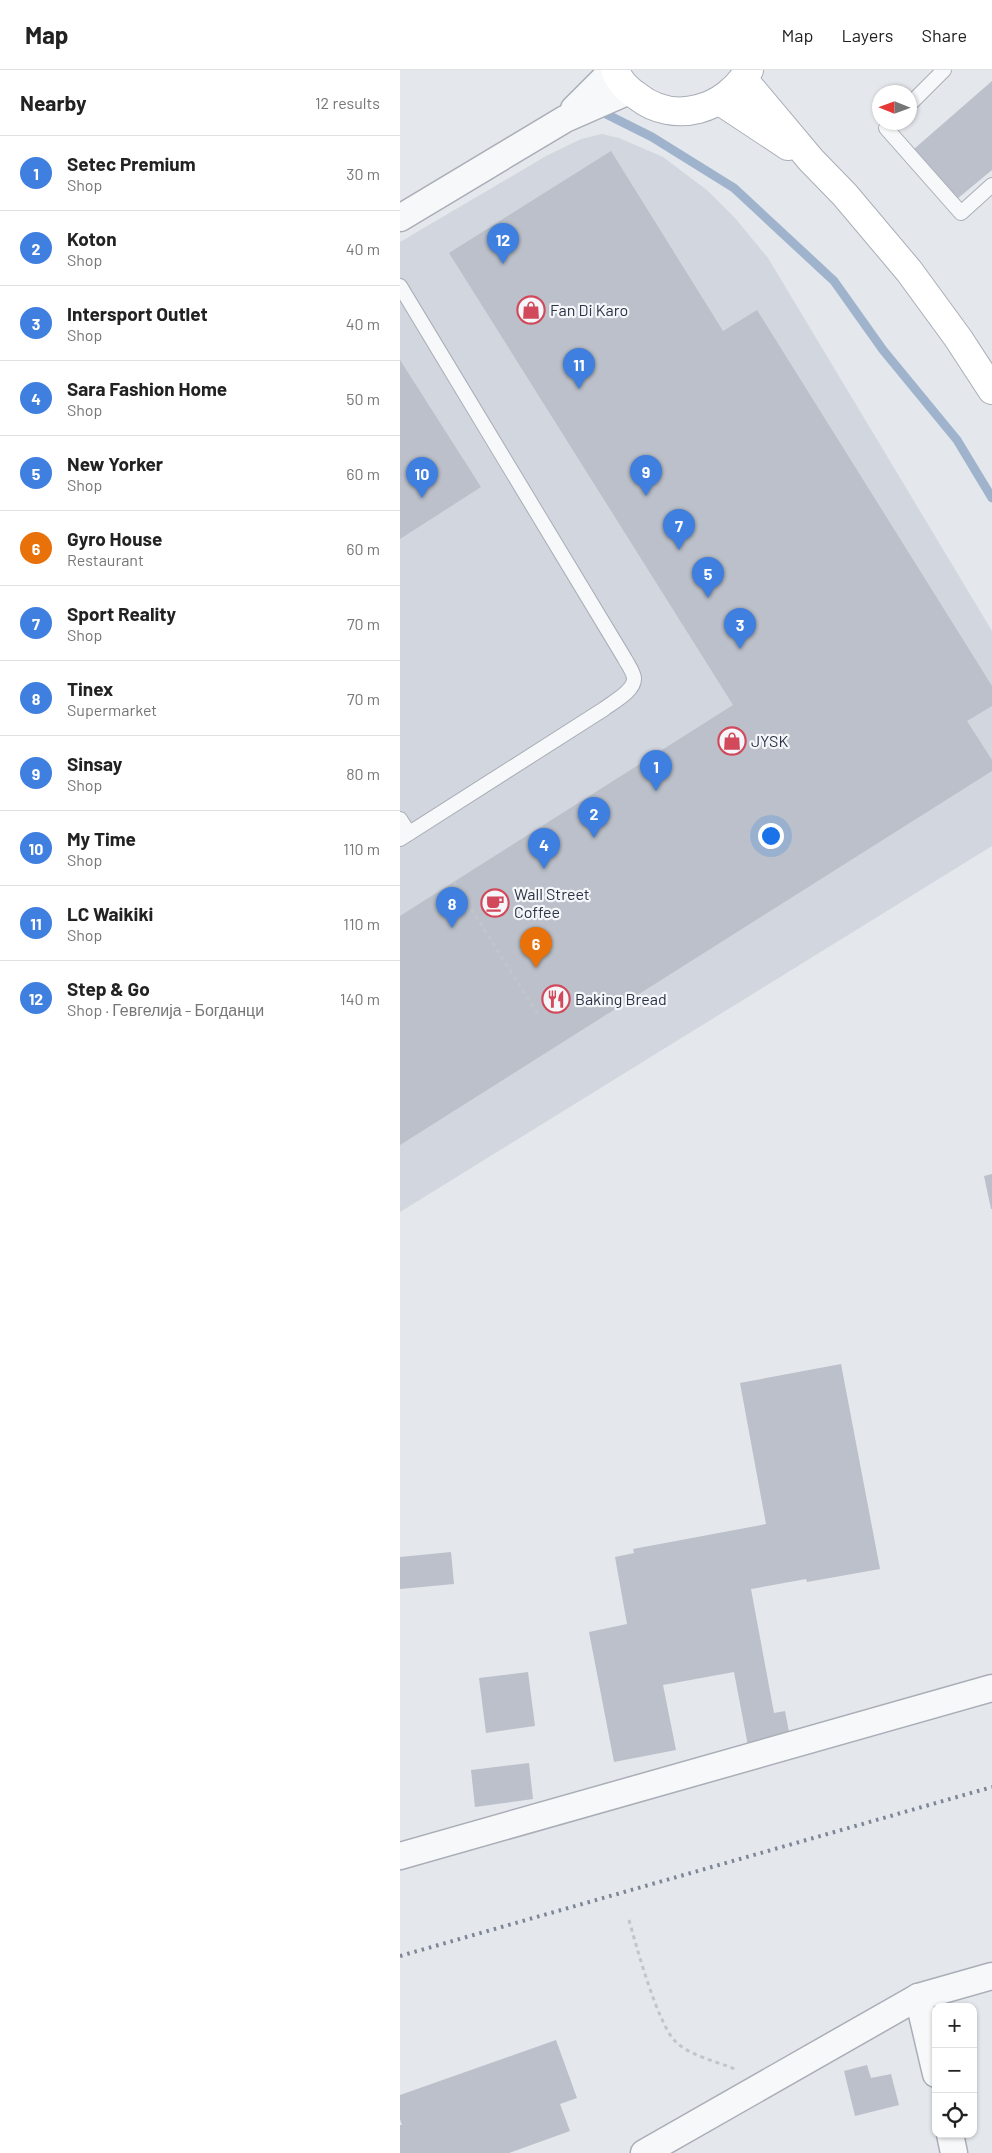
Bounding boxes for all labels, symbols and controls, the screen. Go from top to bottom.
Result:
text: Map [25,20,68,49]
text: Map [781,24,813,46]
text: Layers [841,24,894,46]
text: Share [922,24,967,46]
north arrow [872,85,917,130]
text: Nearby [20,90,86,115]
text: 12 results [315,93,380,112]
text: Setec Premium [67,152,196,175]
text: 1 [33,164,39,183]
text: 30 m [346,164,380,183]
text: Shop [67,175,102,194]
pin: 12 [487,223,519,264]
text: Koton [67,227,117,250]
text: 2 [32,239,40,258]
text: 40 m [346,239,380,258]
text: Shop [67,250,102,269]
shop icon: Fan Di Karo [516,295,546,325]
place label: Fan Di Karo [550,300,628,319]
text: Intersport Outlet [67,302,208,325]
text: 3 [32,314,40,333]
text: 40 m [346,314,380,333]
text: Shop [67,325,102,344]
pin: 11 [563,348,595,389]
text: Sara Fashion Home [67,377,227,400]
text: 4 [31,389,41,408]
text: 50 m [346,389,380,408]
text: Shop [67,400,102,419]
text: New Yorker [67,452,163,475]
pin: 9 [630,455,662,496]
pin: 10 [406,457,438,498]
text: 5 [32,464,40,483]
text: 60 m [346,464,380,483]
text: Shop [67,475,102,494]
pin: 7 [663,509,695,550]
text: Gyro House [67,527,162,550]
text: 6 [32,539,40,558]
text: 60 m [346,539,380,558]
text: Restaurant [67,550,144,569]
pin: 5 [692,557,724,598]
text: Sport Reality [67,602,176,625]
pin: 3 [724,608,756,649]
text: 7 [32,614,40,633]
text: 70 m [347,614,380,633]
text: Shop [67,625,102,644]
text: Tinex [67,677,113,700]
text: 8 [32,689,40,708]
text: 70 m [347,689,380,708]
text: Supermarket [67,700,157,719]
shop icon: JYSK [717,726,747,756]
place label: JYSK [751,731,788,750]
pin: 1 [640,750,672,791]
text: Sinsay [67,752,122,775]
text: 9 [32,764,40,783]
text: 80 m [346,764,380,783]
text: Shop [67,775,102,794]
pin: 2 [578,797,610,838]
your location [758,823,784,849]
text: My Time [67,827,136,850]
pin: 4 [528,828,560,869]
text: 10 [29,839,43,858]
text: 110 m [343,839,380,858]
text: Shop [67,850,102,869]
place label: Wall Street Coffee [514,884,590,921]
pin: 8 [436,887,468,928]
cafe icon: Wall Street Coffee [480,888,510,918]
text: LC Waikiki [67,902,153,925]
text: 11 [30,914,42,933]
text: 110 m [343,914,380,933]
text: Shop [67,925,102,944]
pin: 6 [520,927,552,968]
text: Step & Go [67,977,150,1000]
restaurant icon: Baking Bread [541,984,571,1014]
text: 12 [29,989,43,1008]
text: 140 m [340,989,380,1008]
place label: Baking Bread [575,989,667,1008]
text: Shop · Гевгелија - Богданци [67,1000,264,1019]
map controls [932,2003,977,2138]
button: + [932,2003,977,2048]
button: − [932,2048,977,2093]
button: locate [932,2093,977,2138]

